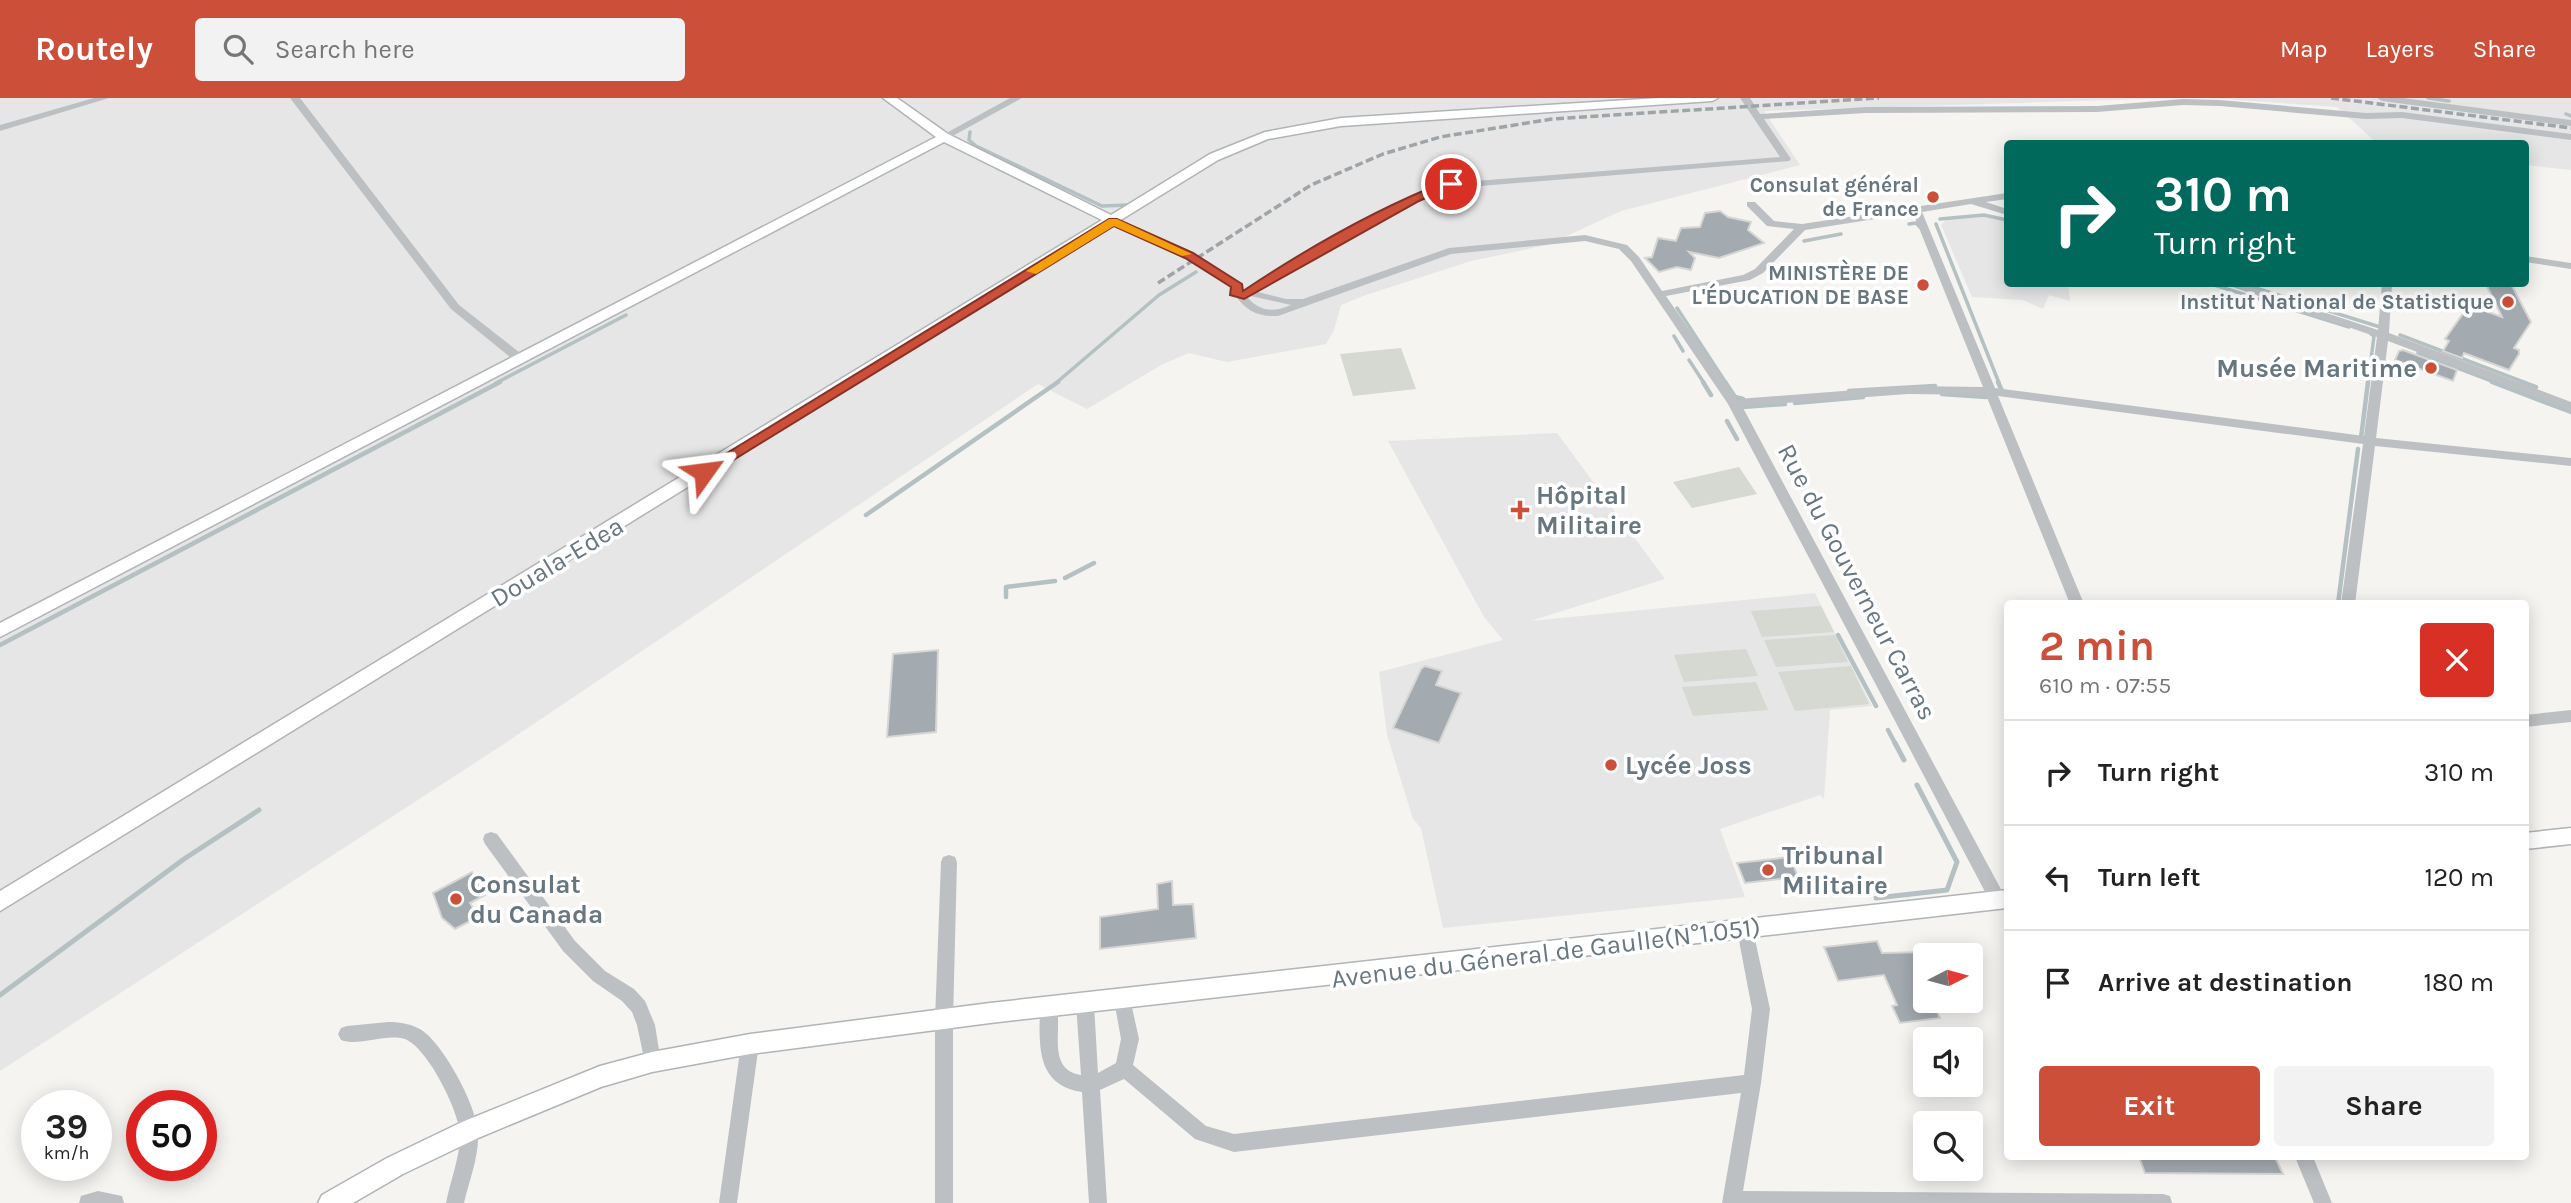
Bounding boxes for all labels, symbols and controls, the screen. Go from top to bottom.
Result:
search box [195,18,685,81]
text: Routely [35,30,153,68]
icon: search [219,30,257,68]
text: Search here [275,34,415,65]
text: Map [2280,35,2328,63]
text: Layers [2366,35,2435,63]
text: Share [2473,35,2536,63]
pin [1421,154,1481,214]
icon: arrive [1432,165,1470,203]
text: 310 m [2154,166,2292,223]
icon: right [2039,168,2130,259]
place label: Consulat général de France [1750,173,1919,221]
marker: Consulat général de France [1925,189,1941,205]
text: Turn right [2154,225,2296,262]
place label: MINISTÈRE DE L'ÉDUCATION DE BASE [1691,259,1909,309]
marker: MINISTÈRE DE L'ÉDUCATION DE BASE [1915,277,1931,293]
place label: Institut National de Statistique [2180,290,2494,315]
marker: Institut National de Statistique [2500,294,2516,310]
place label: Musée Maritime [2216,353,2417,384]
marker: Musée Maritime [2423,360,2439,376]
position arrow [667,435,741,509]
street label: Rue du Gouverneur Carras [1771,439,1943,725]
place label: Hôpital Militaire [1536,480,1642,541]
marker: Hôpital Militaire [1510,500,1530,520]
street label: Douala-Edea [485,510,629,614]
text: 2 min [2039,621,2155,671]
button: close [2420,623,2494,697]
text: 610 m · 07:55 [2039,672,2171,699]
place label: Lycée Joss [1625,750,1752,781]
icon: right [2039,754,2077,792]
marker: Lycée Joss [1603,757,1619,773]
text: Turn right [2098,757,2219,788]
text: 310 m [2424,757,2494,788]
place label: Tribunal Militaire [1782,840,1888,901]
icon: left [2039,859,2077,897]
marker: Tribunal Militaire [1760,862,1776,878]
text: Turn left [2098,862,2200,893]
text: 120 m [2424,862,2494,893]
place label: Consulat du Canada [470,869,603,930]
marker: Consulat du Canada [448,891,464,907]
street label: Avenue du Géneral de Gaulle(N°1.051) [1330,911,1762,995]
north arrow [1913,943,1983,1013]
map controls [1913,943,1983,1181]
icon: arrive [2039,964,2077,1002]
text: Arrive at destination [2098,967,2352,998]
text: 180 m [2424,967,2494,998]
button: sound [1913,1027,1983,1097]
button: Exit [2039,1066,2260,1146]
button: Share [2274,1066,2494,1146]
speed limit sign: 50 [126,1090,217,1181]
text: 39 [45,1106,88,1147]
button: search [1913,1111,1983,1181]
text: km/h [44,1142,89,1164]

